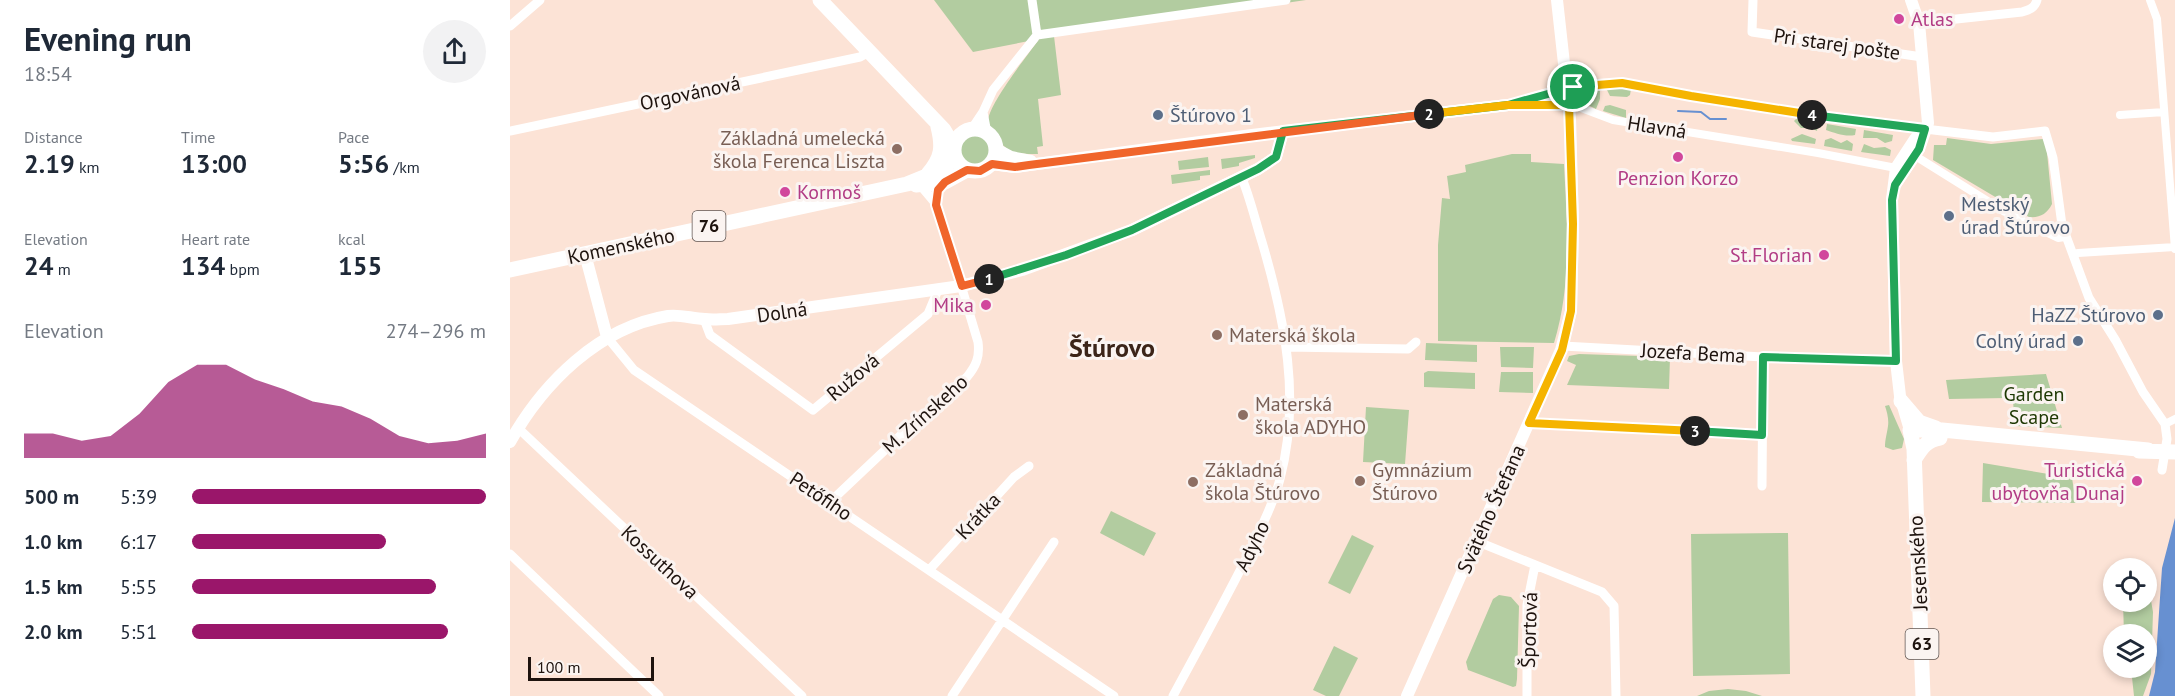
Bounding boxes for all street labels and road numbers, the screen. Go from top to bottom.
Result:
street label: Pri starej pošte [1772,22,1902,66]
street label: Orgovánová [637,70,743,116]
street label: Hlavná [1625,109,1689,145]
road number: 76 [692,211,726,241]
street label: Komenského [565,222,677,270]
street label: Dolná [755,296,809,328]
street label: Jozefa Bema [1639,337,1746,369]
street label: Ružová [821,347,885,407]
street label: M. Zrínskeho [877,369,973,459]
street label: Svätého Štefana [1451,440,1531,578]
street label: Petőfiho [785,466,857,526]
street label: Krátka [950,487,1006,545]
street label: Jesenského [1903,515,1934,612]
street label: Adyho [1229,516,1275,576]
street label: Kossuthova [616,519,704,605]
street label: Športová [1515,591,1543,669]
road number: 63 [1906,629,1938,659]

